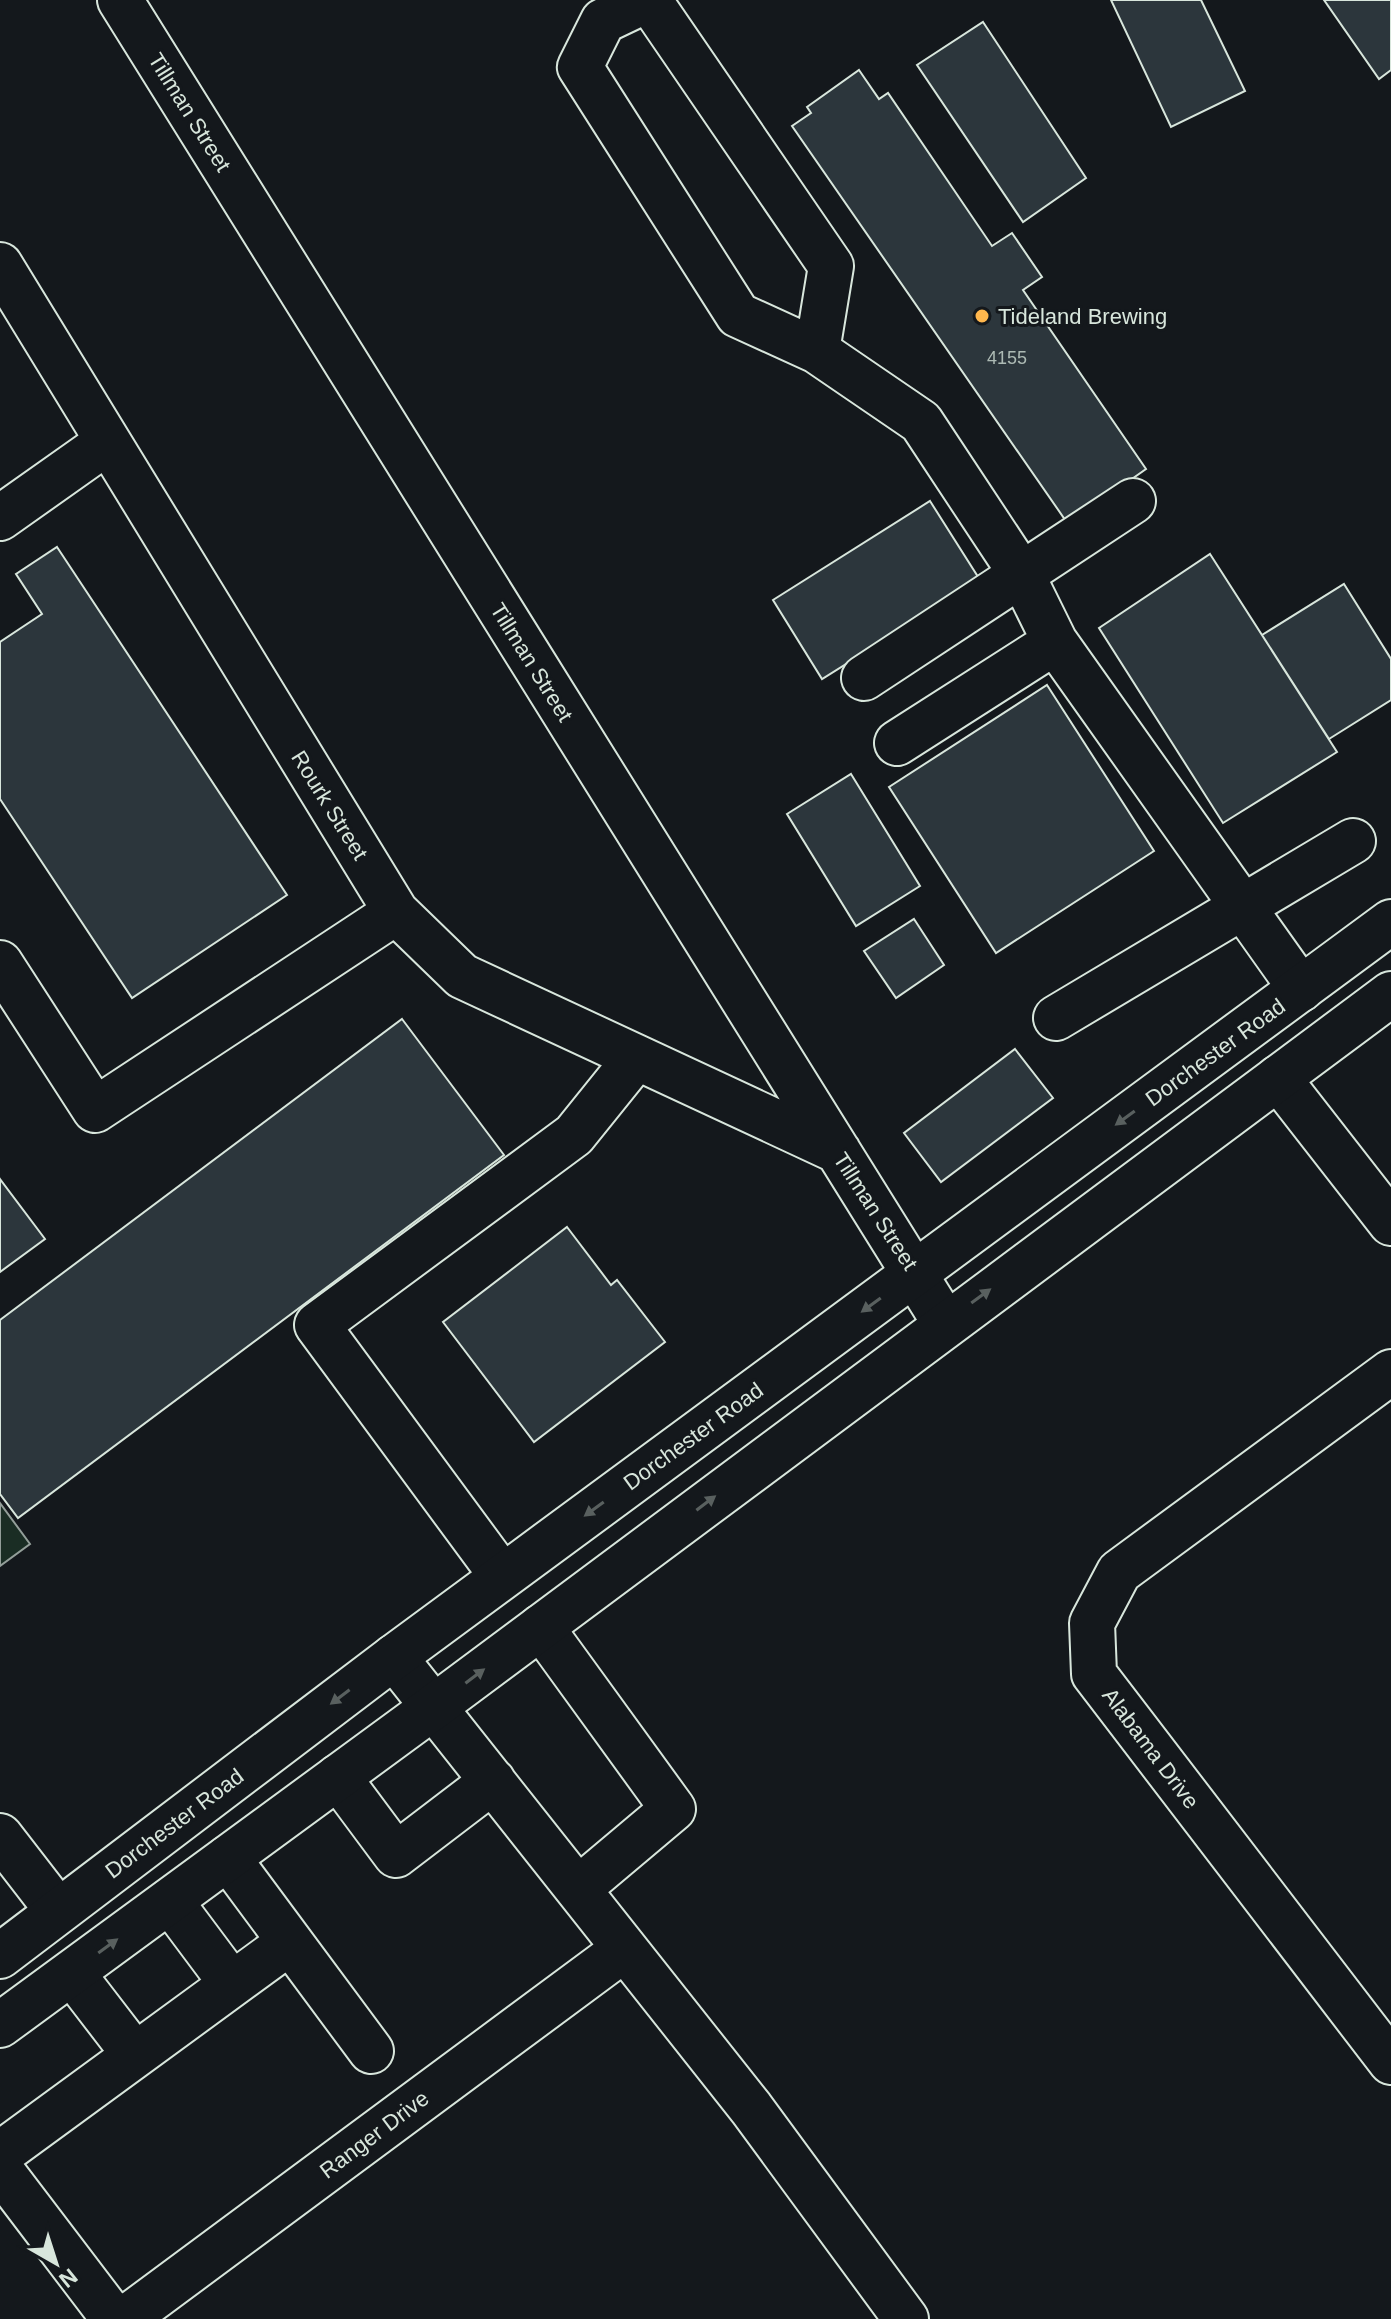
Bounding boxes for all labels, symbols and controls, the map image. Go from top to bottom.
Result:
street label: Tillman Street [143,48,236,176]
place label: Tideland Brewing [998,304,1167,329]
marker: Tideland Brewing [973,307,991,325]
house number: 4155 [987,348,1027,368]
street label: Tillman Street [485,598,578,726]
street label: Rourk Street [286,746,373,864]
street label: Dorchester Road [1141,993,1290,1111]
one-way arrow [1114,1110,1136,1126]
street label: Tillman Street [828,1148,923,1275]
one-way arrow [971,1289,991,1305]
one-way arrow [860,1297,881,1313]
street label: Dorchester Road [619,1377,768,1495]
one-way arrow [695,1495,716,1511]
one-way arrow [583,1501,604,1517]
one-way arrow [465,1669,486,1684]
street label: Alabama Drive [1097,1683,1204,1813]
one-way arrow [330,1689,350,1705]
street label: Dorchester Road [100,1763,248,1883]
one-way arrow [97,1938,119,1954]
street label: Ranger Drive [315,2085,434,2183]
north arrow [16,2223,96,2303]
text: N [54,2263,82,2293]

